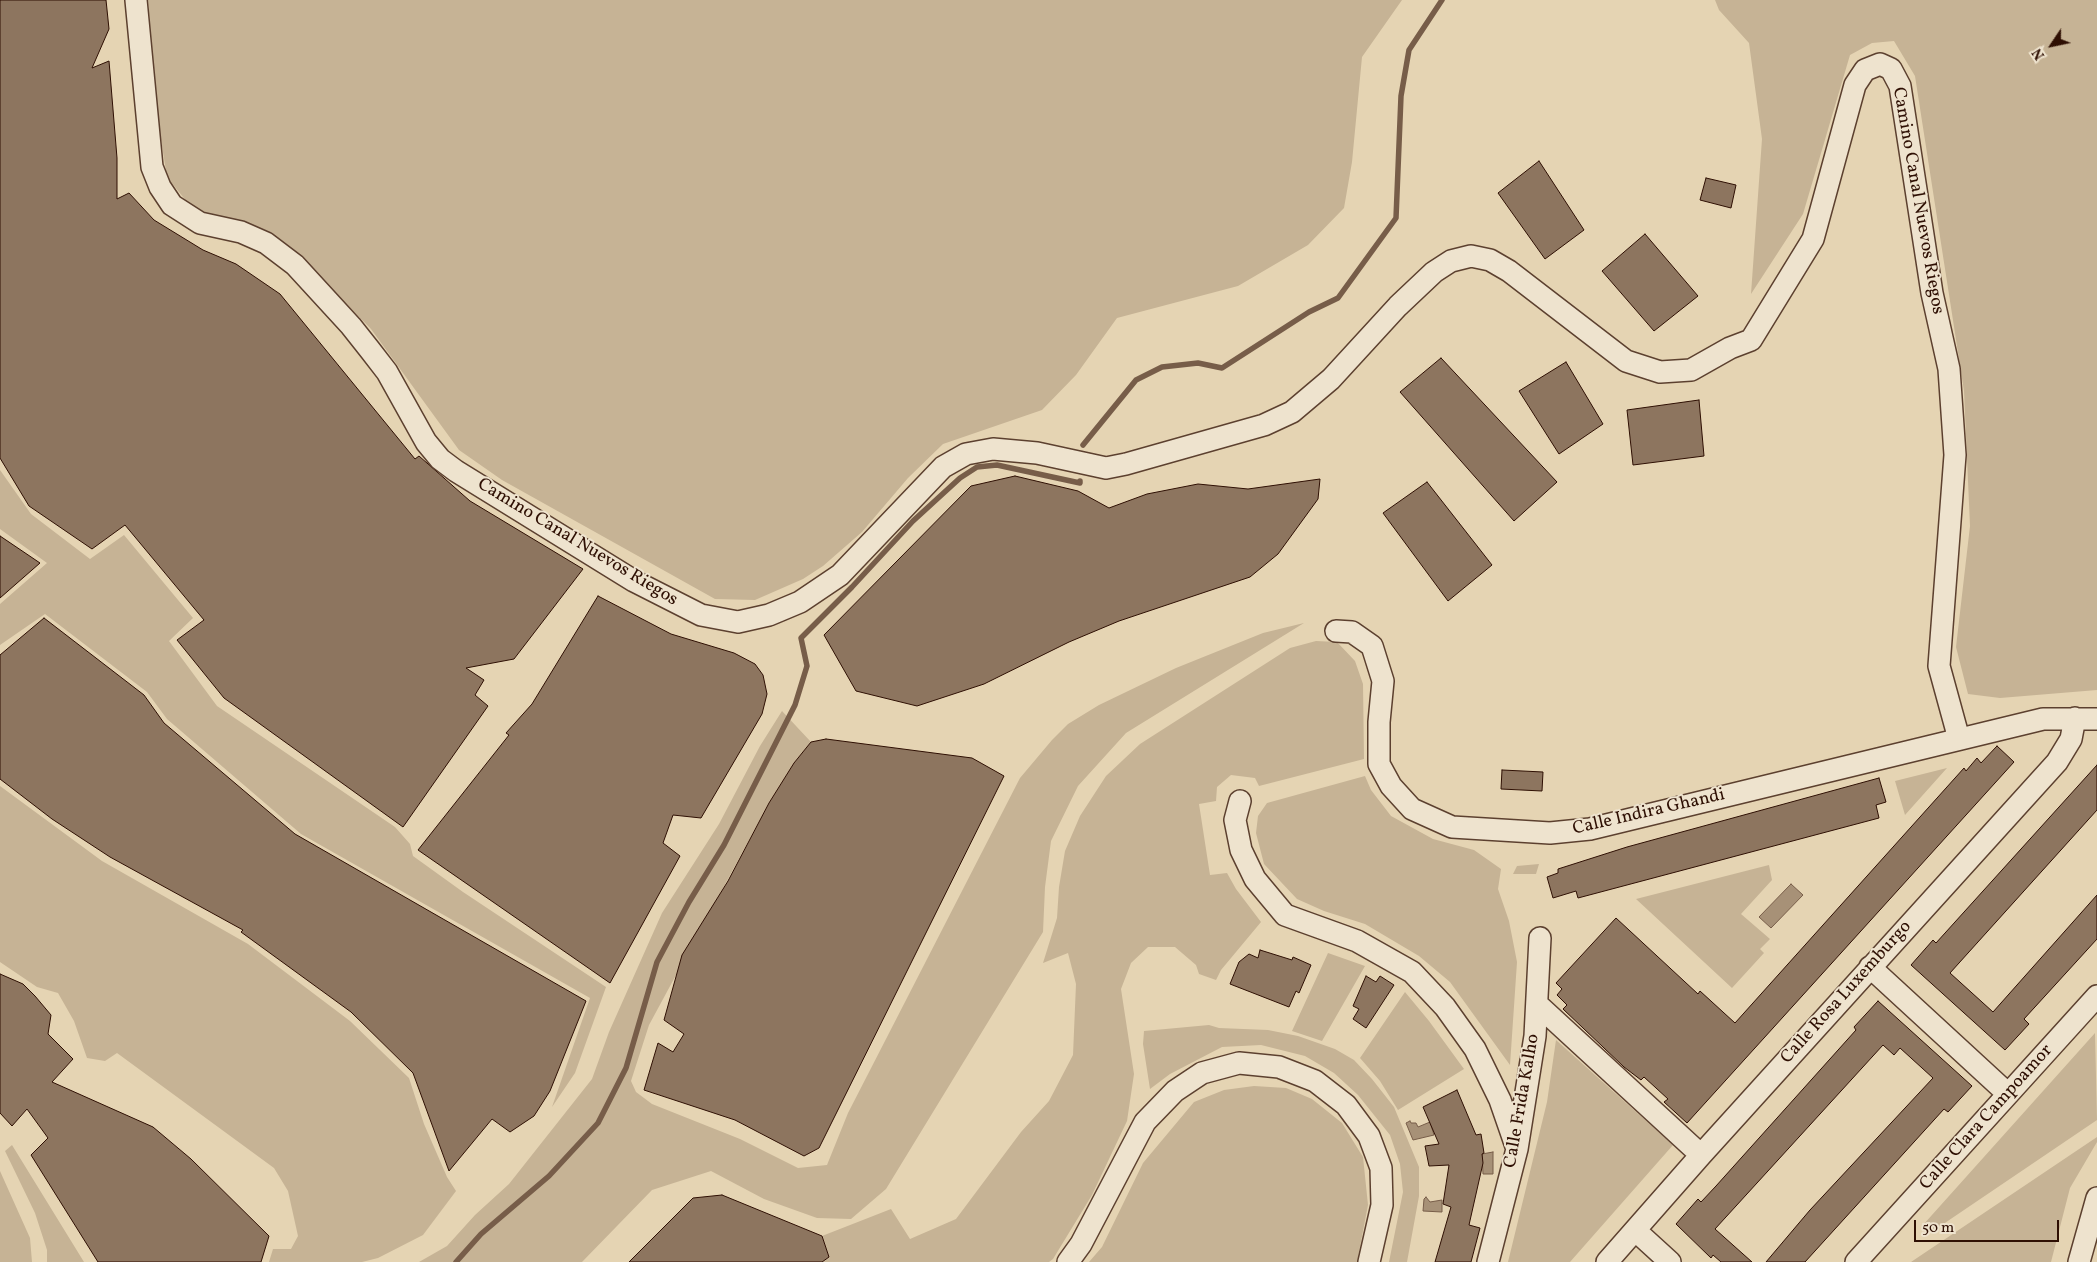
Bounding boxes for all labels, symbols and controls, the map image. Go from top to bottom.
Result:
north arrow [2027,20,2077,70]
text: N [2028,44,2050,63]
street label: Camino Canal Nuevos Riegos [1886,86,1948,316]
street label: Camino Canal Nuevos Riegos [473,474,681,612]
street label: Calle Indira Ghandi [1571,785,1727,841]
street label: Calle Rosa Luxemburgo [1777,917,1917,1069]
street label: Calle Frida Kalho [1501,1032,1545,1170]
street label: Calle Clara Campoamor [1916,1041,2058,1195]
scale bar [1917,1210,2062,1242]
text: 50 m [1922,1218,1954,1239]

